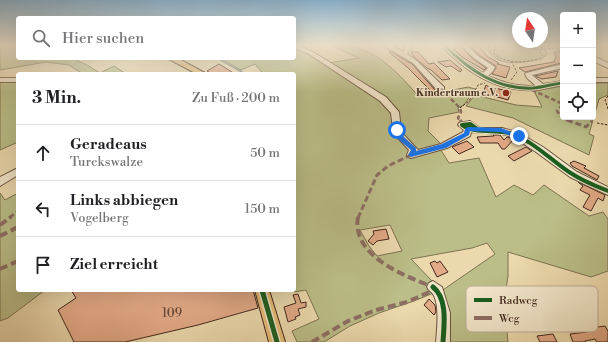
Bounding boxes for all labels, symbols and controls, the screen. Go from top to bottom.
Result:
north arrow [512,12,548,48]
map controls [560,12,596,120]
button: + [560,12,596,48]
search box [16,16,296,60]
icon: search [30,27,52,49]
text: Hier suchen [62,29,144,48]
button: − [560,48,596,84]
button: locate [560,84,596,120]
text: 3 Min. [32,87,81,109]
place label: Kindertraum e.V. [416,87,498,99]
marker: Kindertraum e.V. [501,88,511,98]
text: Zu Fuß · 200 m [192,90,280,106]
route start [388,121,406,139]
route end [510,127,528,145]
text: Geradeaus [70,135,147,154]
icon: ahead [32,142,54,164]
text: 50 m [250,145,280,161]
text: Turckswalze [70,154,143,170]
text: Links abbiegen [70,191,178,210]
icon: left [32,198,54,220]
text: 150 m [245,201,280,217]
text: Vogelberg [70,210,129,226]
icon: arrive [32,254,54,276]
text: Ziel erreicht [70,255,158,274]
legend [466,286,598,332]
text: Radweg [499,294,538,308]
house number: 109 [162,306,182,321]
text: Weg [498,312,520,326]

